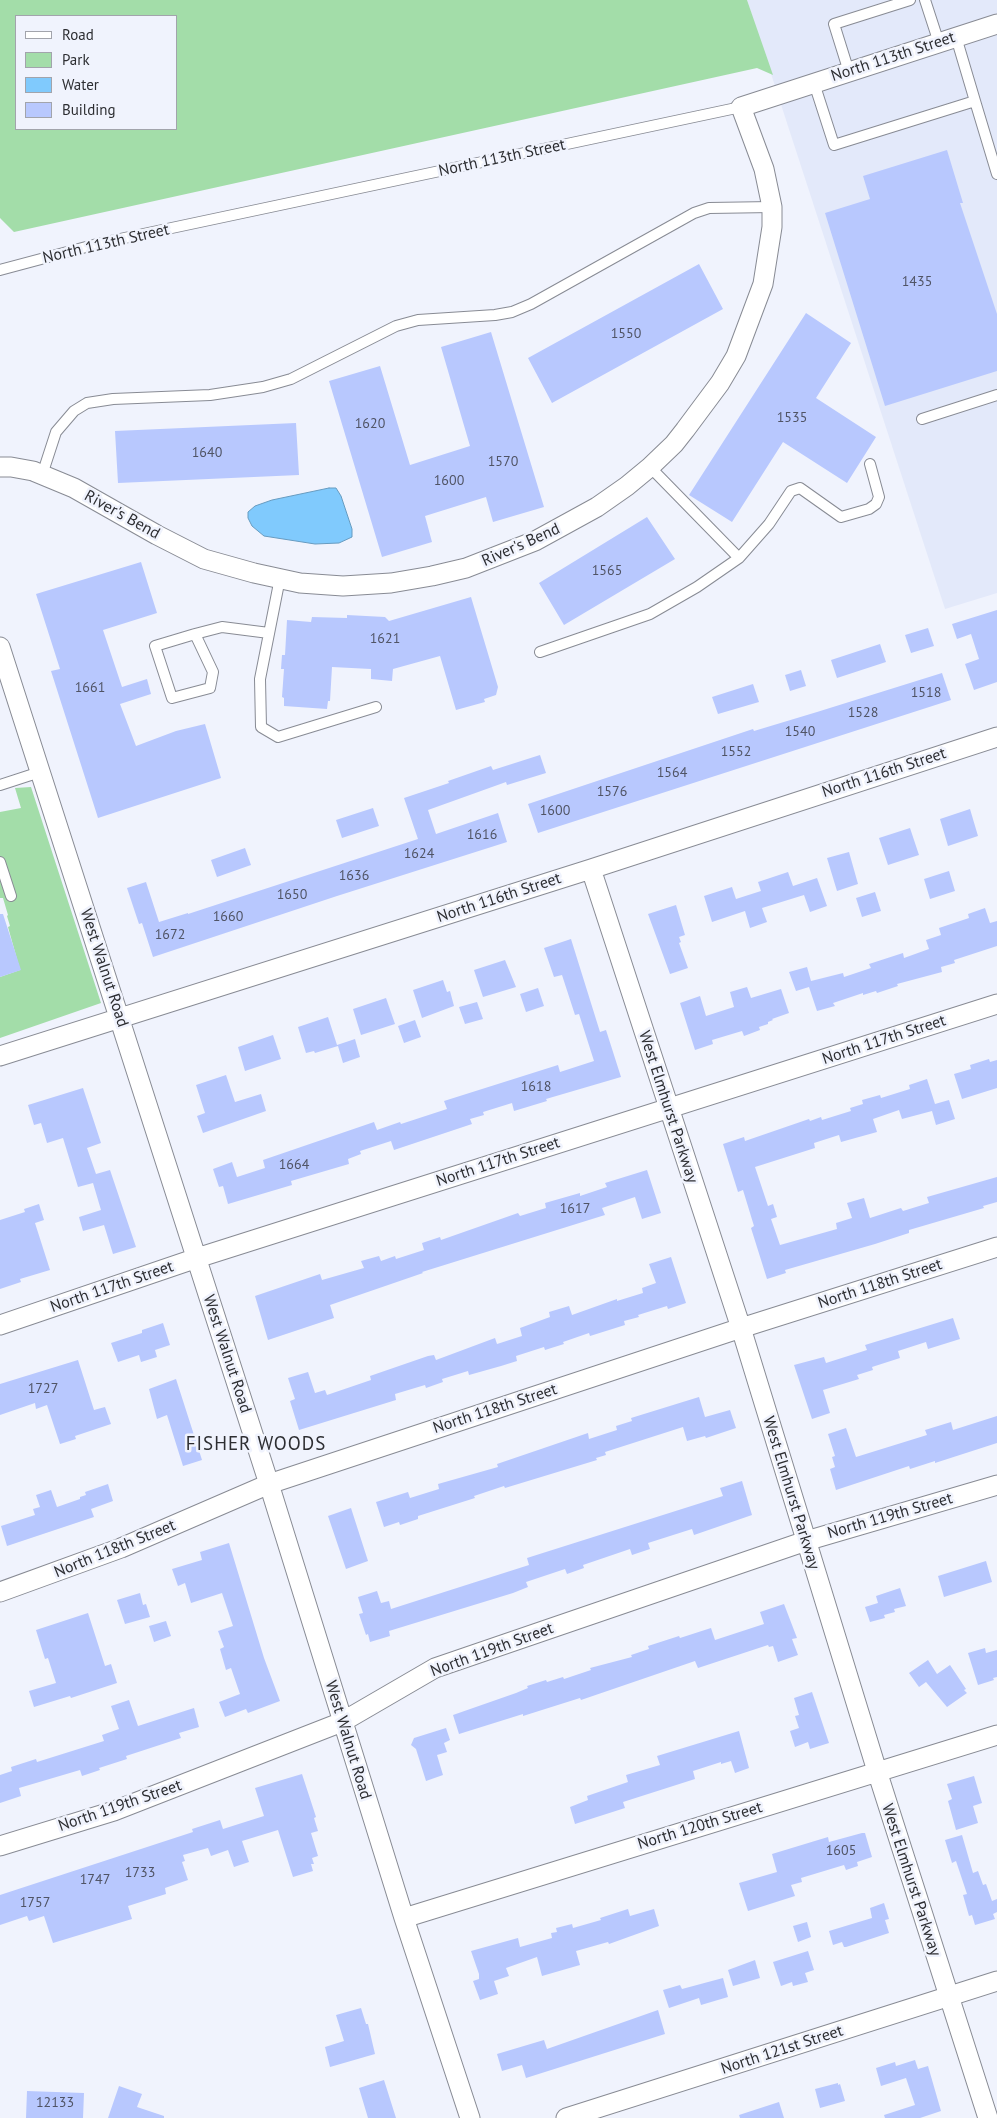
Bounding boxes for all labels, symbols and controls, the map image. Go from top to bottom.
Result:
legend [15,15,178,130]
text: Road [62,25,94,44]
street label: North 113th Street [829,28,957,86]
text: Park [62,50,90,69]
text: Water [62,75,99,94]
text: Building [62,100,116,119]
street label: North 113th Street [437,135,567,181]
street label: North 113th Street [41,220,171,268]
house number: 1435 [902,274,932,290]
house number: 1550 [611,326,641,342]
house number: 1535 [777,410,807,426]
house number: 1620 [355,416,385,432]
house number: 1640 [192,445,222,461]
house number: 1570 [488,454,518,470]
house number: 1600 [434,473,464,489]
street label: River's Bend [81,486,163,544]
street label: River's Bend [479,519,563,571]
house number: 1565 [592,563,622,579]
house number: 1621 [370,631,400,647]
house number: 1661 [75,680,105,696]
house number: 1518 [911,685,941,701]
house number: 1528 [848,705,878,721]
house number: 1540 [785,724,815,740]
house number: 1552 [721,744,751,760]
street label: North 116th Street [820,744,948,802]
house number: 1564 [657,765,687,781]
house number: 1576 [597,784,627,800]
house number: 1600 [540,803,570,819]
house number: 1616 [467,827,497,843]
house number: 1624 [404,846,434,862]
house number: 1636 [339,868,369,884]
street label: North 116th Street [435,869,563,927]
house number: 1650 [277,887,307,903]
street label: West Walnut Road [76,906,132,1030]
house number: 1660 [213,909,243,925]
house number: 1672 [155,927,185,943]
street label: North 117th Street [820,1011,948,1069]
street label: West Elmhurst Parkway [634,1028,702,1186]
house number: 1618 [521,1079,551,1095]
street label: North 117th Street [434,1133,562,1191]
house number: 1664 [279,1157,309,1173]
house number: 1617 [560,1201,590,1217]
street label: North 118th Street [816,1255,944,1313]
street label: North 117th Street [48,1257,176,1317]
street label: West Walnut Road [199,1292,255,1416]
street label: North 118th Street [431,1380,559,1438]
house number: 1727 [28,1381,58,1397]
street label: West Elmhurst Parkway [759,1414,823,1572]
district label: FISHER WOODS [184,1434,328,1456]
street label: North 119th Street [825,1489,955,1543]
street label: North 118th Street [52,1516,178,1582]
street label: North 119th Street [428,1619,556,1681]
street label: West Walnut Road [321,1678,375,1802]
street label: North 119th Street [56,1776,184,1836]
street label: North 120th Street [635,1798,765,1854]
street label: West Elmhurst Parkway [877,1801,945,1959]
house number: 1605 [826,1843,856,1859]
house number: 1733 [125,1865,155,1881]
house number: 1747 [80,1872,110,1888]
house number: 1757 [20,1895,50,1911]
street label: North 121st Street [719,2021,845,2079]
house number: 12133 [36,2095,74,2111]

